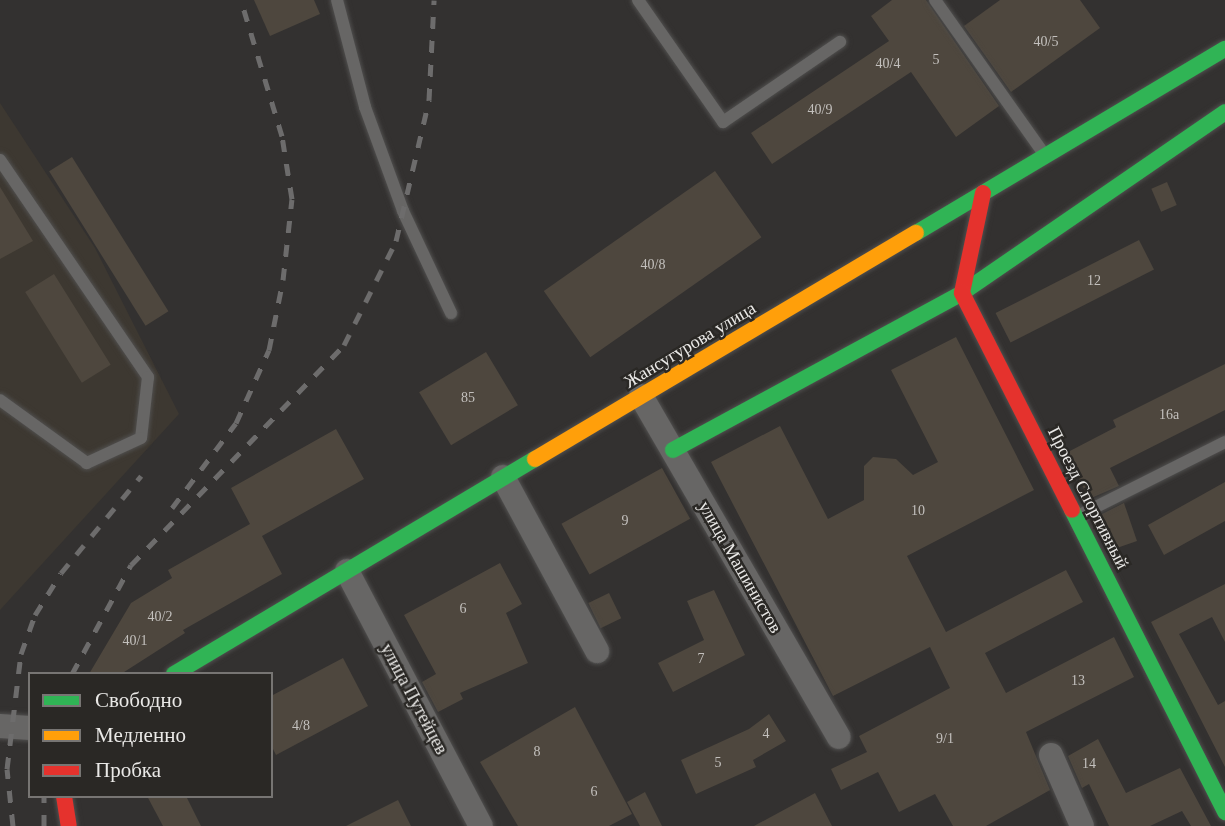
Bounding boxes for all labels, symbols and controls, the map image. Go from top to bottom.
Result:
house number: 40/5 [1034,34,1058,50]
house number: 5 [932,52,940,68]
house number: 40/4 [876,56,900,72]
house number: 40/9 [808,102,832,118]
house number: 40/8 [641,257,665,273]
house number: 12 [1087,273,1101,289]
street label: Жансугурова улица [620,297,760,393]
house number: 85 [461,390,475,406]
house number: 16а [1159,407,1179,423]
street label: Проезд Спортивный [1043,423,1133,573]
street label: улица Машинистов [693,497,787,637]
house number: 10 [911,503,925,519]
house number: 9 [622,513,628,529]
house number: 6 [460,601,466,617]
house number: 40/2 [148,609,172,625]
house number: 40/1 [123,633,147,649]
street label: улица Путейцев [376,640,452,758]
house number: 7 [698,651,704,667]
legend [28,672,273,798]
house number: 13 [1071,673,1085,689]
text: Свободно [95,688,182,712]
house number: 4/8 [292,718,310,734]
text: Медленно [95,723,186,747]
house number: 4 [762,726,770,742]
house number: 9/1 [936,731,954,747]
house number: 8 [534,744,540,760]
house number: 5 [714,755,722,771]
house number: 14 [1082,756,1096,772]
text: Пробка [95,758,161,782]
house number: 6 [590,784,598,800]

